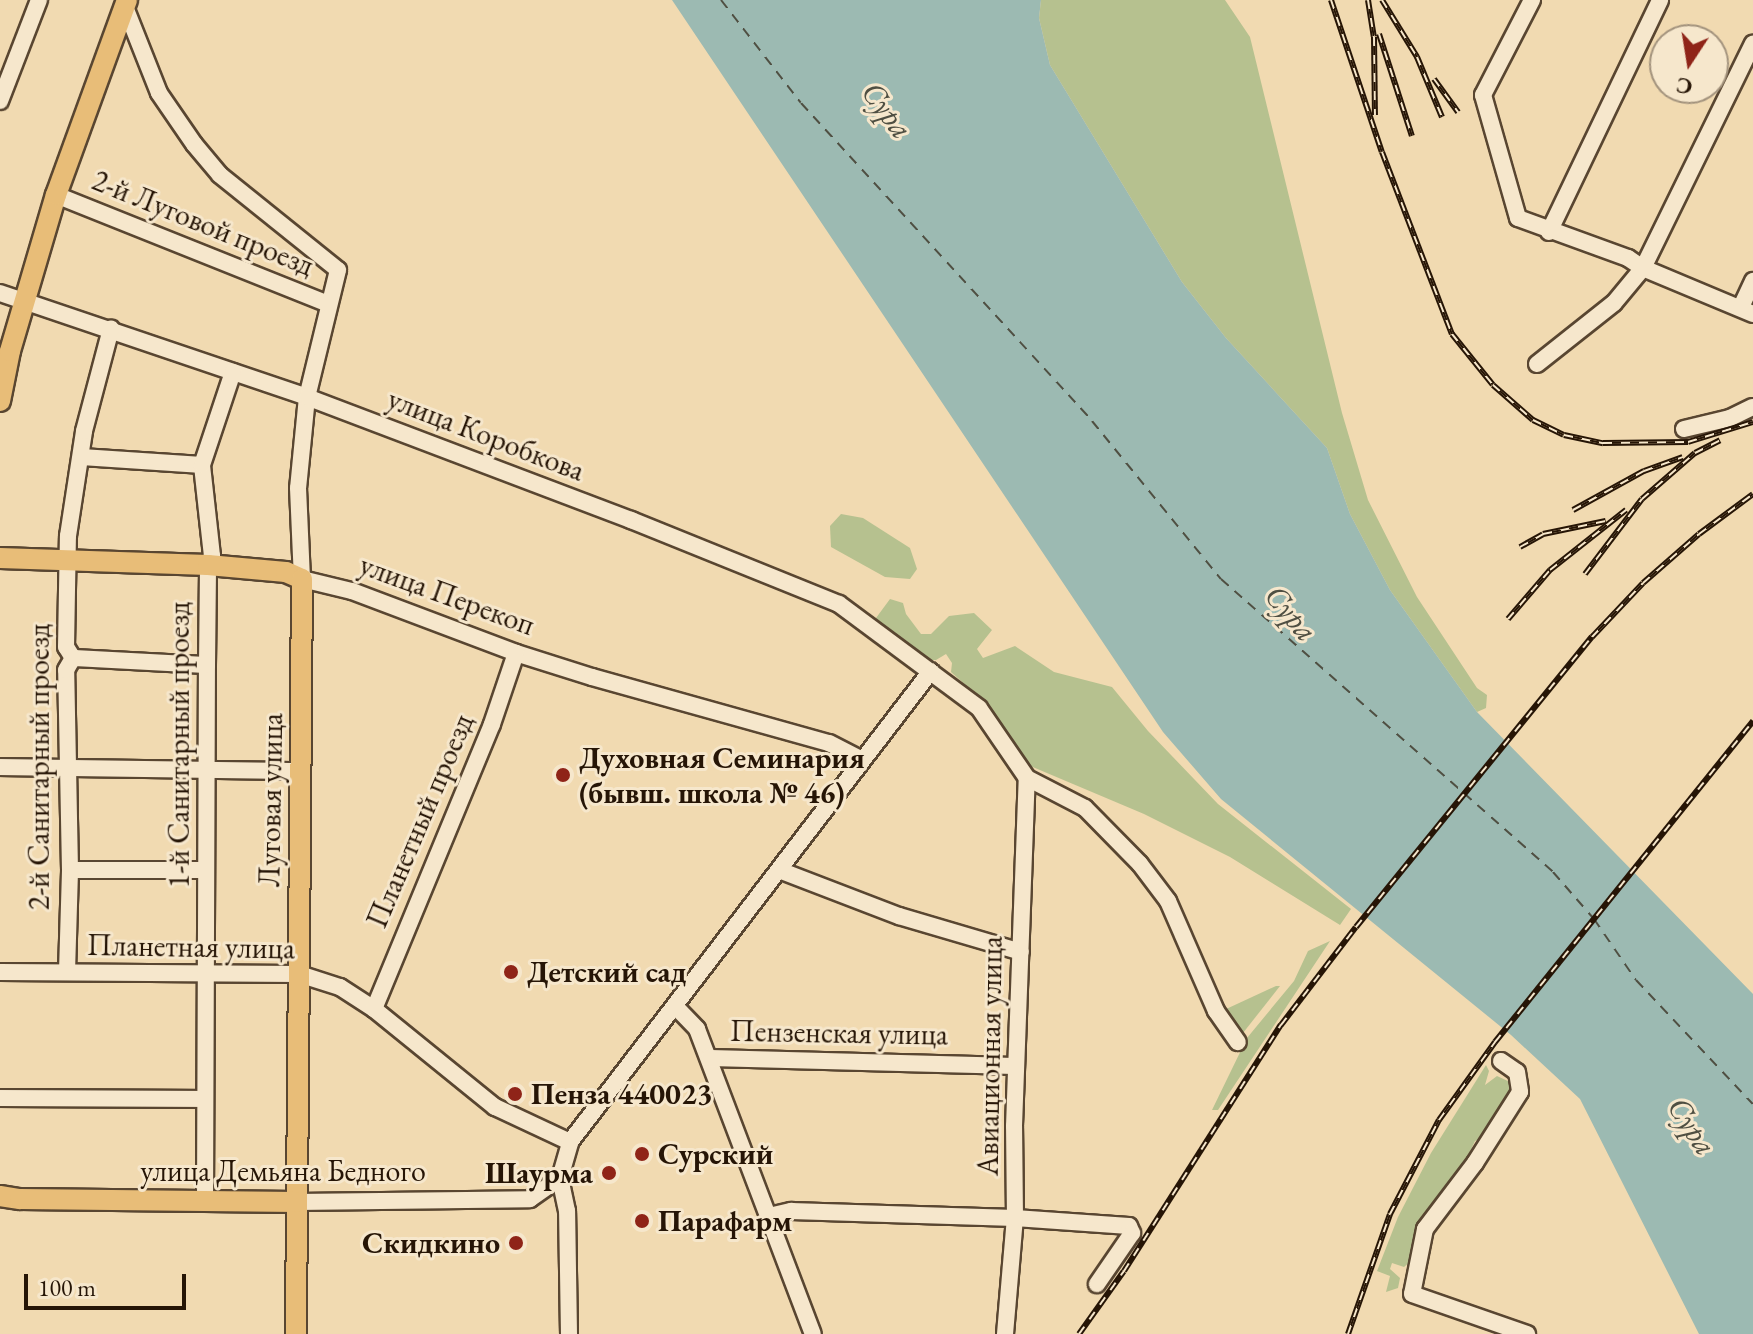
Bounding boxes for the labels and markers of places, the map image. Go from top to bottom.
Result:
place label: Духовная Семинария (бывш. школа № 46) [579,740,865,810]
marker: Духовная Семинария (бывш. школа № 46) [554,766,572,784]
place label: Детский сад [527,954,687,990]
marker: Детский сад [502,963,520,981]
place label: Пенза 440023 [531,1076,713,1112]
marker: Пенза 440023 [506,1085,524,1103]
place label: Сурский [658,1136,773,1172]
marker: Сурский [633,1145,651,1163]
place label: Шаурма [485,1155,593,1191]
marker: Шаурма [600,1164,618,1182]
place label: Парафарм [658,1203,792,1239]
marker: Парафарм [633,1212,651,1230]
place label: Скидкино [362,1225,500,1261]
marker: Скидкино [507,1234,525,1252]

